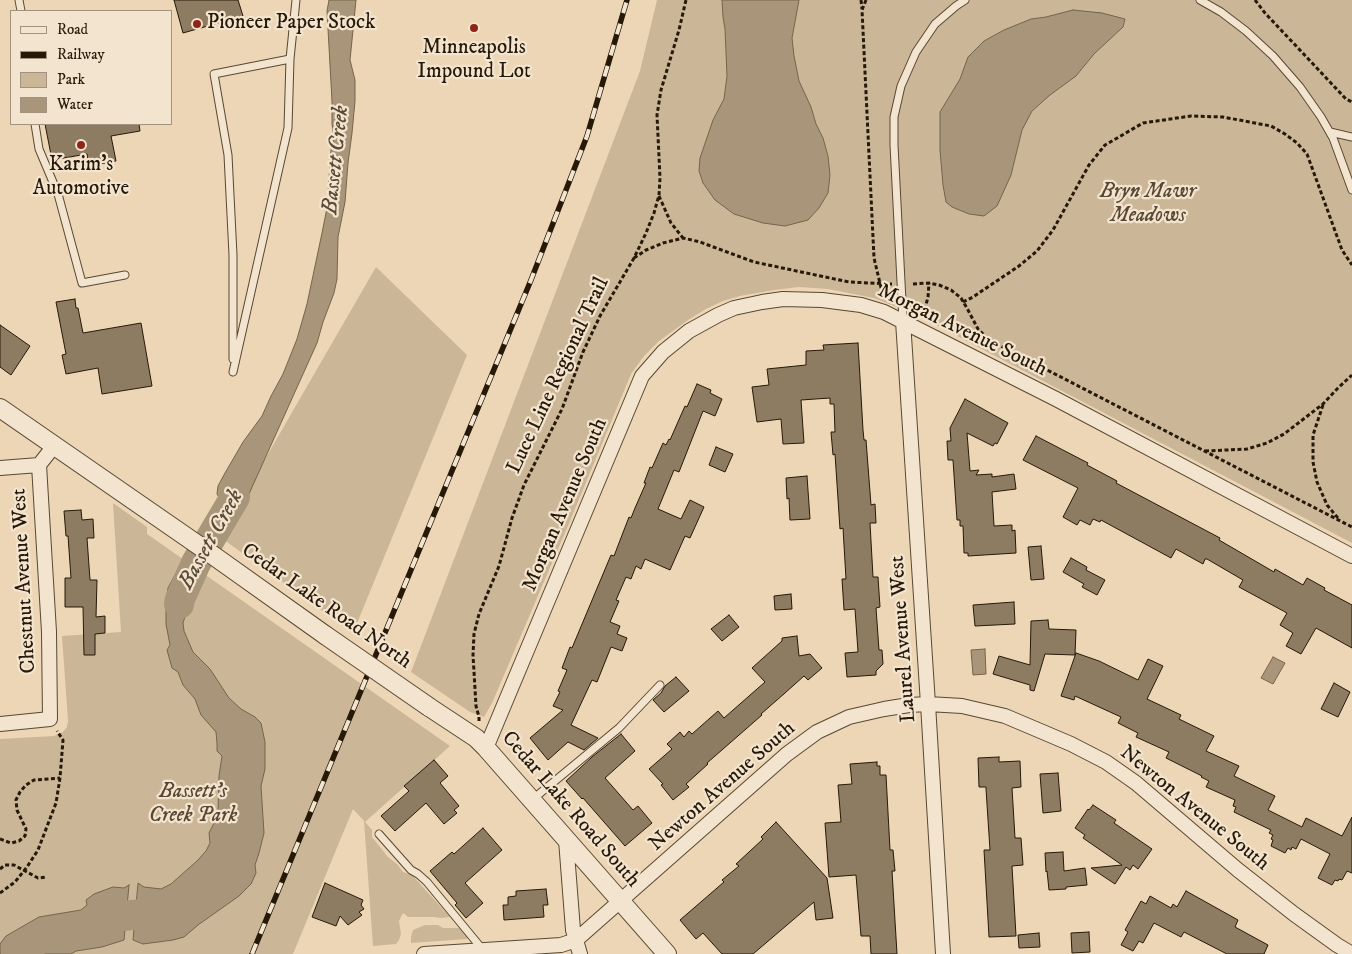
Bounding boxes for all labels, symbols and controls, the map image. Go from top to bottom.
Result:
legend [10,10,172,125]
place label: Pioneer Paper Stock [207,11,375,37]
marker: Pioneer Paper Stock [191,18,203,30]
text: Road [57,20,88,39]
marker: Minneapolis Impound Lot [468,22,480,34]
place label: Minneapolis Impound Lot [417,36,531,86]
text: Railway [57,45,105,64]
text: Park [57,70,85,89]
text: Water [57,95,93,114]
water label: Bassett Creek [318,104,356,216]
marker: Karim's Automotive [75,139,87,151]
place label: Karim's Automotive [33,153,129,203]
park label: Bryn Mawr Meadows [1100,180,1196,230]
street label: Luce Line Regional Trail [502,274,616,478]
street label: Morgan Avenue South [873,279,1051,383]
street label: Morgan Avenue South [518,415,614,595]
water label: Bassett Creek [174,486,250,594]
street label: Chestnut Avenue West [8,488,42,674]
street label: Cedar Lake Road North [236,539,416,675]
street label: Laurel Avenue West [886,555,922,723]
street label: Newton Avenue South [645,717,801,857]
street label: Cedar Lake Road South [495,727,645,893]
street label: Newton Avenue South [1114,741,1274,877]
park label: Bassett's Creek Park [149,780,237,830]

